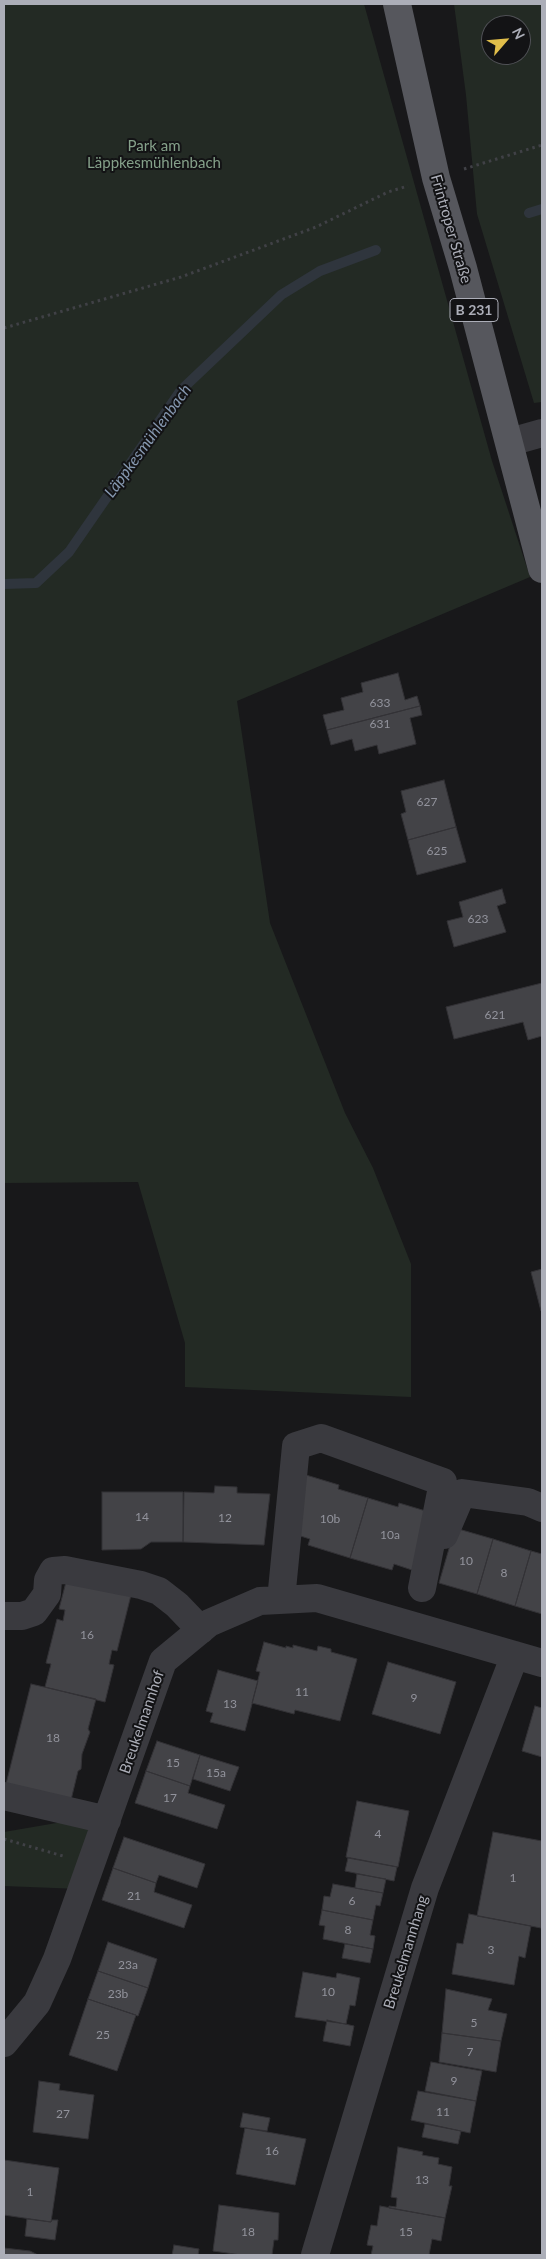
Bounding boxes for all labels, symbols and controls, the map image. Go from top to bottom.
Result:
north arrow [481,15,531,65]
text: N [509,25,529,42]
park label: Park am Läppkesmühlenbach [87,137,221,172]
street label: Frintroper Straße [427,172,475,286]
road number: B 231 [450,298,498,322]
water label: Läppkesmühlenbach [100,381,196,501]
house number: 633 [370,696,390,710]
house number: 631 [370,717,390,731]
house number: 627 [417,795,437,809]
house number: 625 [427,844,447,858]
house number: 623 [468,912,488,926]
house number: 621 [485,1008,505,1022]
house number: 14 [135,1510,149,1524]
house number: 12 [218,1511,232,1525]
house number: 10b [320,1512,340,1526]
house number: 10a [380,1528,400,1542]
house number: 10 [459,1554,473,1568]
house number: 8 [501,1566,507,1580]
house number: 16 [80,1628,94,1642]
street label: Breukelmannhof [116,1668,168,1776]
house number: 11 [295,1685,309,1699]
house number: 9 [411,1691,417,1705]
house number: 13 [223,1697,237,1711]
house number: 18 [46,1731,60,1745]
house number: 15 [166,1756,180,1770]
house number: 15a [206,1766,226,1780]
house number: 17 [163,1791,177,1805]
house number: 4 [375,1827,381,1841]
house number: 1 [510,1871,516,1885]
house number: 21 [127,1889,141,1903]
street label: Breukelmannhang [380,1893,432,2011]
house number: 6 [349,1894,355,1908]
house number: 8 [345,1923,351,1937]
house number: 3 [488,1943,494,1957]
house number: 23a [118,1958,138,1972]
house number: 10 [321,1985,335,1999]
house number: 23b [108,1987,128,2001]
house number: 5 [471,2016,477,2030]
house number: 25 [96,2028,110,2042]
house number: 7 [467,2045,473,2059]
house number: 9 [451,2074,457,2088]
house number: 11 [436,2105,450,2119]
house number: 27 [56,2107,70,2121]
house number: 16 [265,2144,279,2158]
house number: 13 [415,2173,429,2187]
house number: 1 [27,2185,33,2199]
house number: 18 [241,2225,255,2239]
house number: 15 [399,2225,413,2239]

